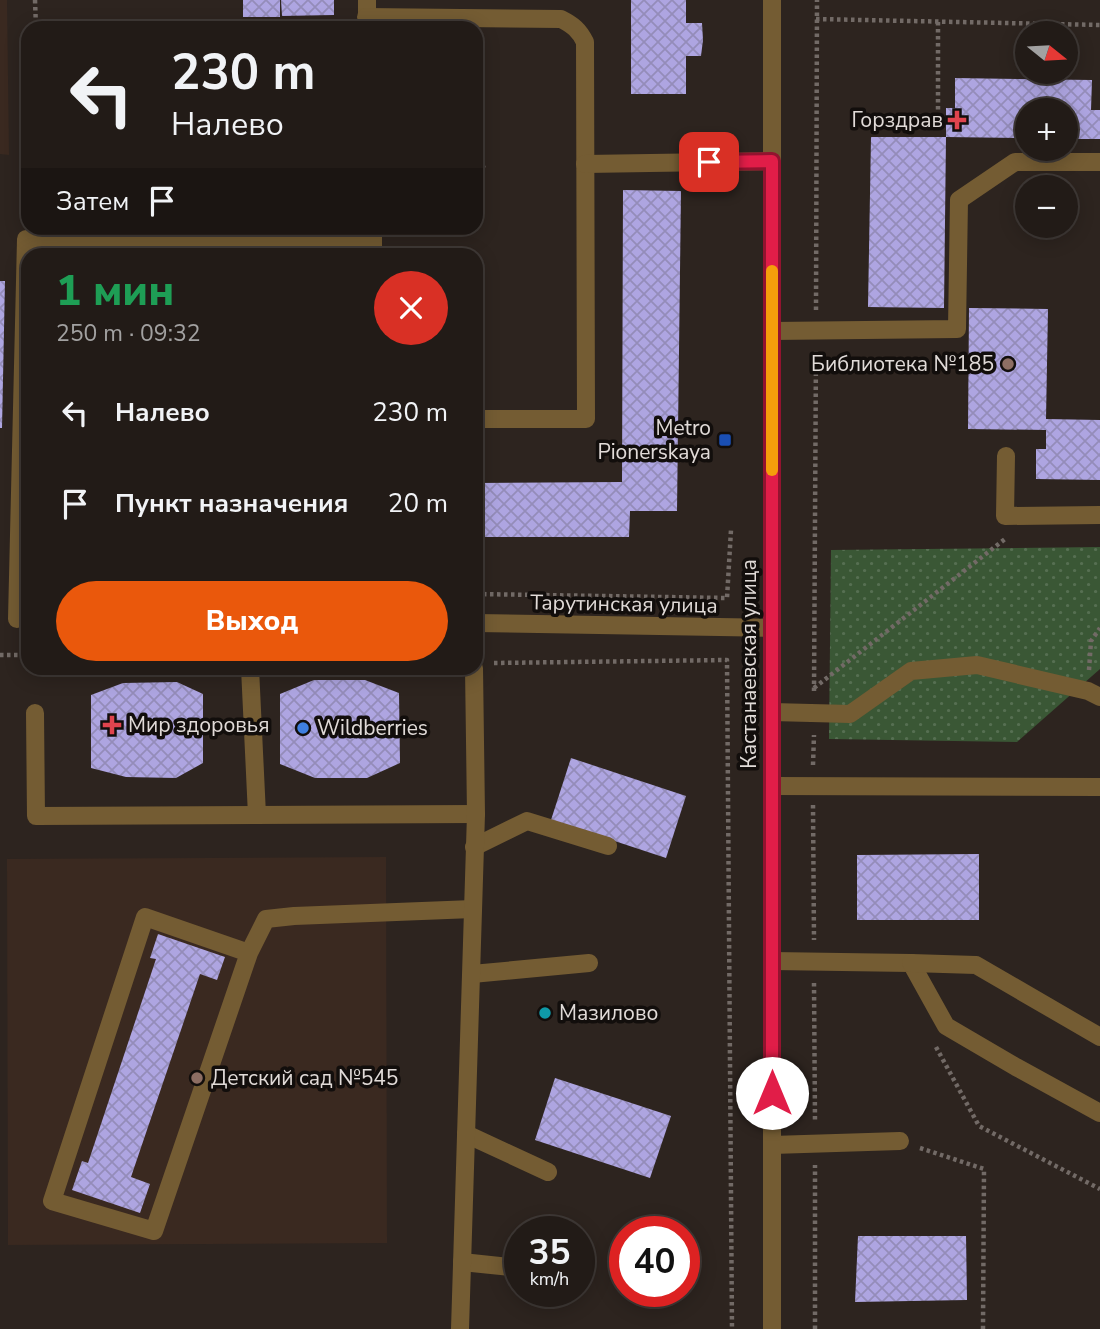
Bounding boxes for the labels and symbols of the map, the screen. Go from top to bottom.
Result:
north arrow [1015,21,1078,84]
place label: Горздрав [851,106,943,134]
marker: Горздрав [949,112,965,128]
pin [679,132,739,192]
place label: Библиотека №185 [811,350,994,378]
marker: Библиотека №185 [1000,356,1016,372]
place label: Metro Pionerskaya [597,414,711,466]
marker: Metro Pionerskaya [717,432,733,448]
street label: Кастанаевская улица [735,559,763,769]
street label: Тарутинская улица [530,588,718,620]
place label: Мир здоровья [128,711,270,739]
place label: Wildberries [317,714,428,742]
marker: Мир здоровья [102,715,122,735]
marker: Wildberries [295,720,311,736]
place label: Мазилово [559,999,658,1027]
marker: Мазилово [537,1005,553,1021]
position arrow [735,1056,809,1130]
place label: Детский сад №545 [211,1064,398,1092]
marker: Детский сад №545 [189,1070,205,1086]
speed limit sign: 40 [609,1216,700,1307]

